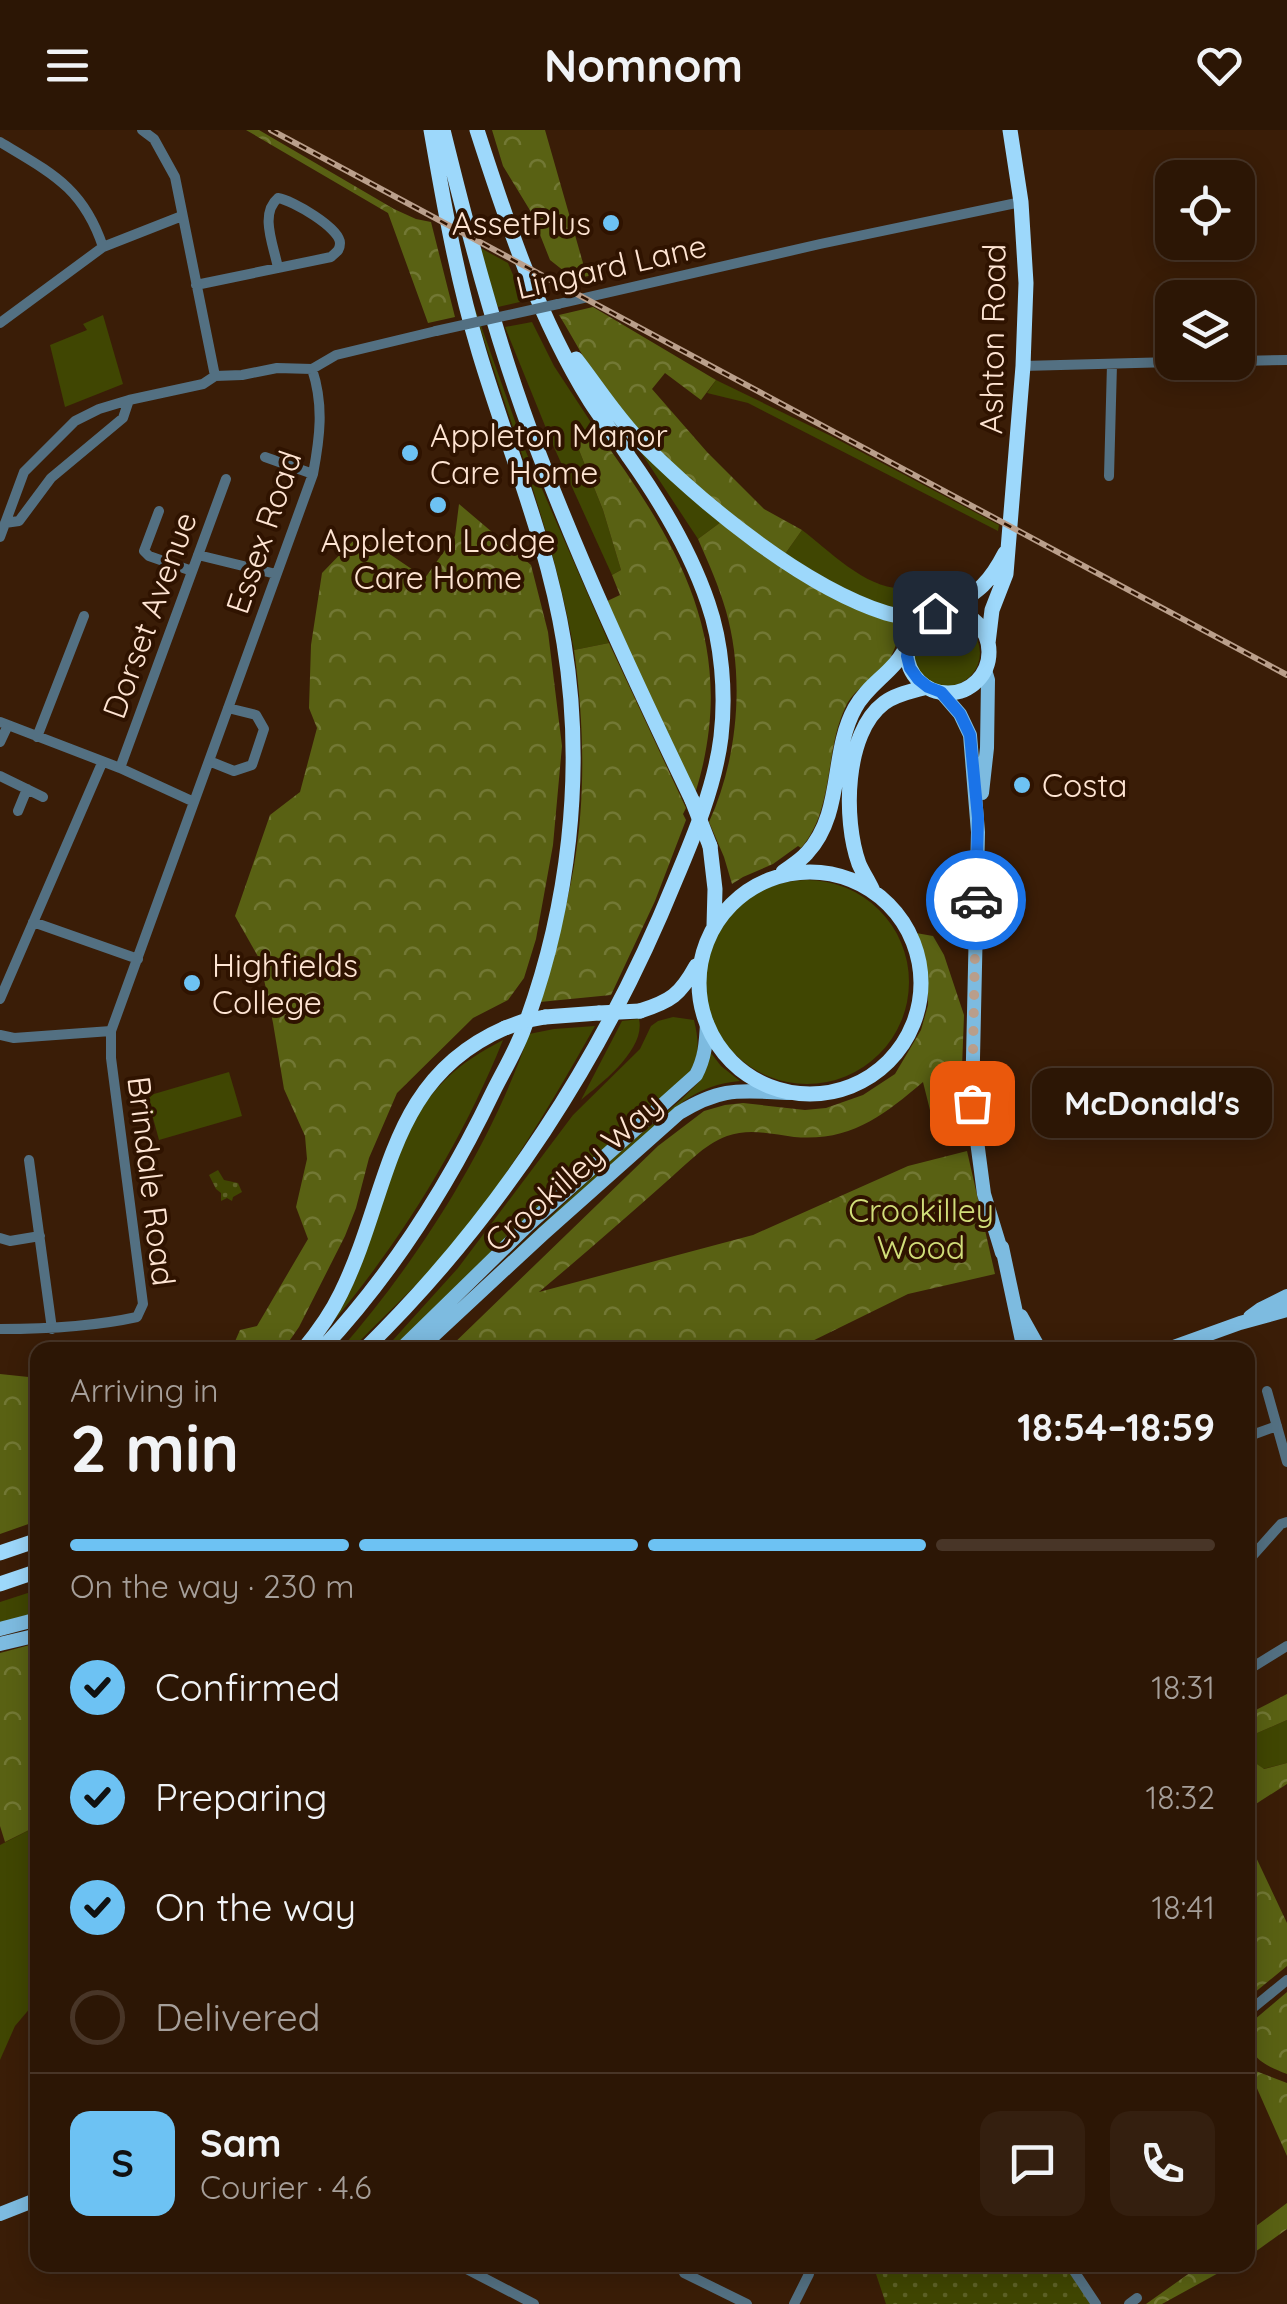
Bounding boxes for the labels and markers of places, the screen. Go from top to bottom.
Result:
place label: AssetPlus [452,203,591,243]
marker: AssetPlus [600,212,622,234]
place label: Appleton Manor Care Home [430,415,668,492]
marker: Appleton Manor Care Home [399,442,421,464]
marker: Appleton Lodge Care Home [427,494,449,516]
place label: Appleton Lodge Care Home [320,520,556,597]
pin [893,571,978,656]
place label: Costa [1042,765,1127,805]
marker: Costa [1011,774,1033,796]
place label: Highfields College [212,945,358,1022]
marker: Highfields College [181,972,203,994]
pin [930,1061,1015,1146]
callout: McDonald's [1032,1068,1272,1138]

